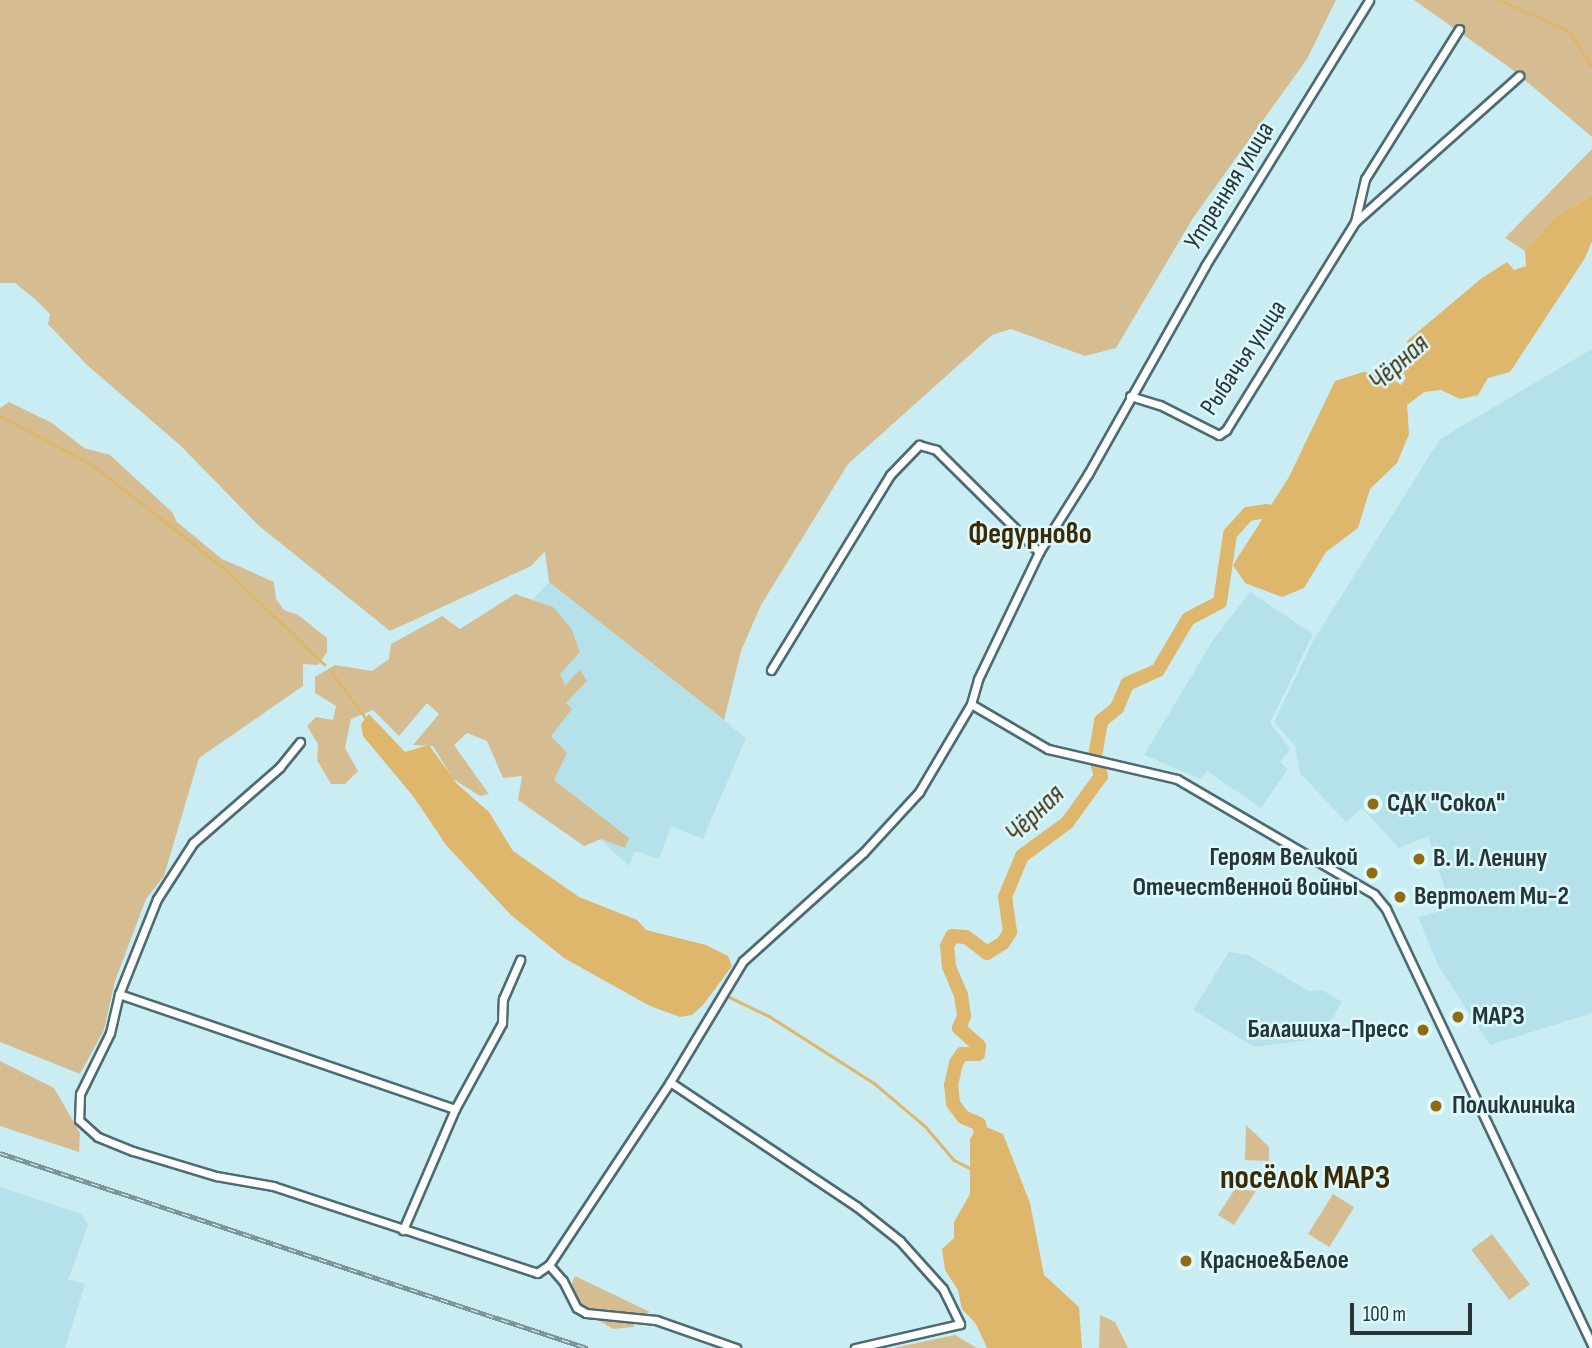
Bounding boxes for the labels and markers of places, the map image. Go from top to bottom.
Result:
place label: СДК "Сокол" [1387,788,1505,820]
marker: СДК "Сокол" [1365,796,1381,812]
place label: Героям Великой Отечественной войны [1133,842,1358,903]
place label: В. И. Ленину [1433,843,1547,875]
marker: В. И. Ленину [1411,851,1427,867]
marker: Героям Великой Отечественной войны [1364,865,1380,881]
place label: Вертолет Ми-2 [1414,881,1569,913]
marker: Вертолет Ми-2 [1392,889,1408,905]
place label: МАРЗ [1472,1001,1525,1033]
marker: МАРЗ [1450,1009,1466,1025]
place label: Балашиха-Пресс [1247,1014,1409,1046]
marker: Балашиха-Пресс [1415,1022,1431,1038]
place label: Поликлиника [1452,1090,1575,1122]
marker: Поликлиника [1426,1096,1446,1116]
place label: Красное&Белое [1200,1245,1349,1277]
marker: Красное&Белое [1178,1253,1194,1269]

